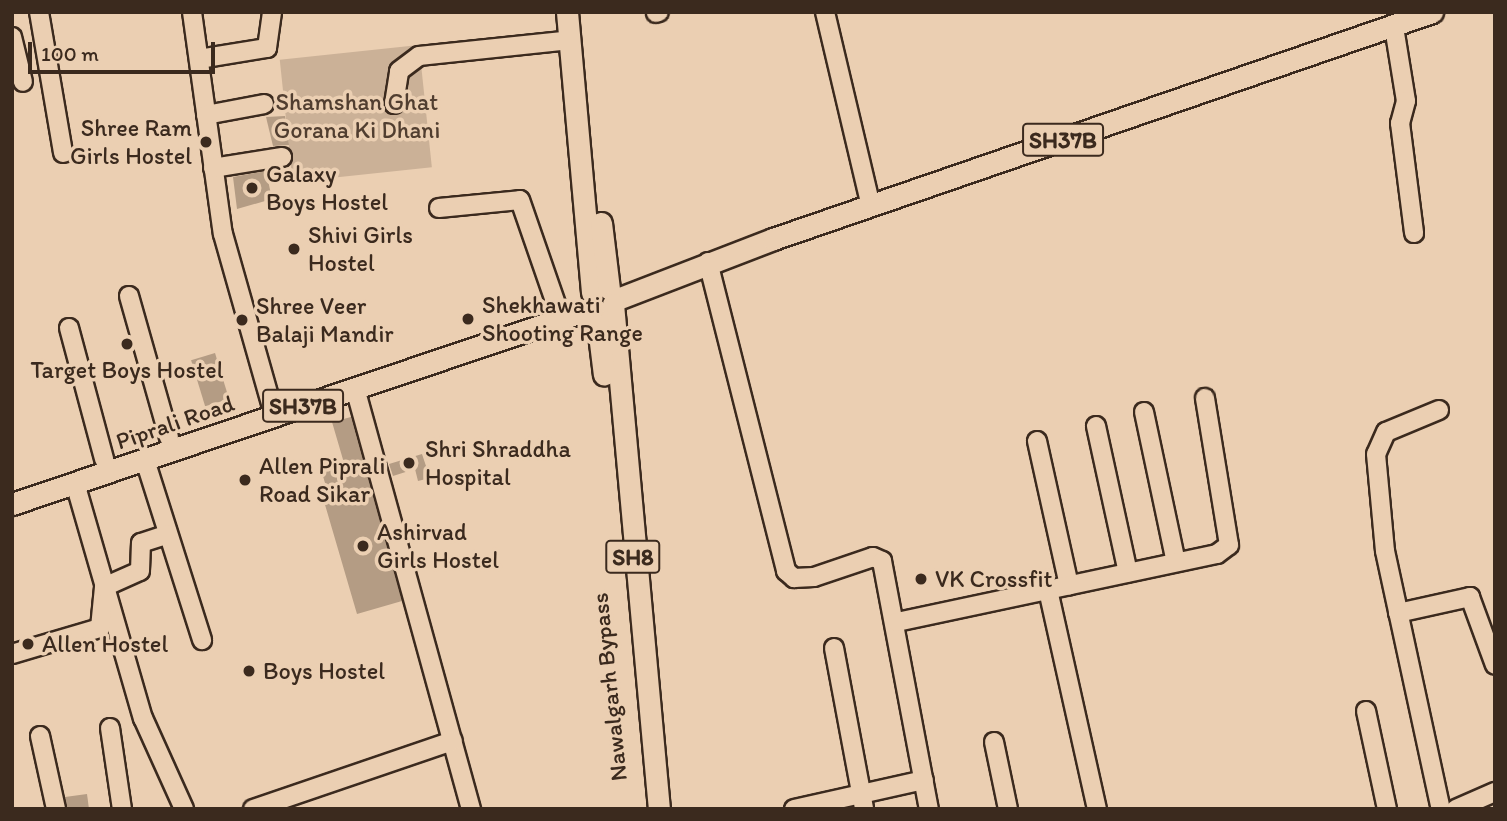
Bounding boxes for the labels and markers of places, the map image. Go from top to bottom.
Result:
place label: Shree Ram Girls Hostel [70,114,192,170]
marker: Shree Ram Girls Hostel [198,134,214,150]
place label: Galaxy Boys Hostel [266,160,388,216]
marker: Galaxy Boys Hostel [244,180,260,196]
place label: Shivi Girls Hostel [308,221,413,277]
marker: Shivi Girls Hostel [286,241,302,257]
place label: Shekhawati Shooting Range [482,291,643,347]
place label: Shree Veer Balaji Mandir [256,292,393,348]
marker: Shekhawati Shooting Range [460,311,476,327]
marker: Shree Veer Balaji Mandir [234,312,250,328]
marker: Target Boys Hostel [119,336,135,352]
place label: Target Boys Hostel [30,356,224,384]
place label: Shri Shraddha Hospital [425,435,570,491]
place label: Allen Piprali Road Sikar [259,452,385,508]
marker: Shri Shraddha Hospital [399,453,419,473]
marker: Allen Piprali Road Sikar [237,472,253,488]
place label: Ashirvad Girls Hostel [377,518,499,574]
marker: Ashirvad Girls Hostel [355,538,371,554]
place label: VK Crossfit [935,565,1052,593]
marker: VK Crossfit [913,571,929,587]
place label: Allen Hostel [42,630,168,658]
marker: Allen Hostel [20,636,36,652]
place label: Boys Hostel [263,657,385,685]
marker: Boys Hostel [241,663,257,679]

